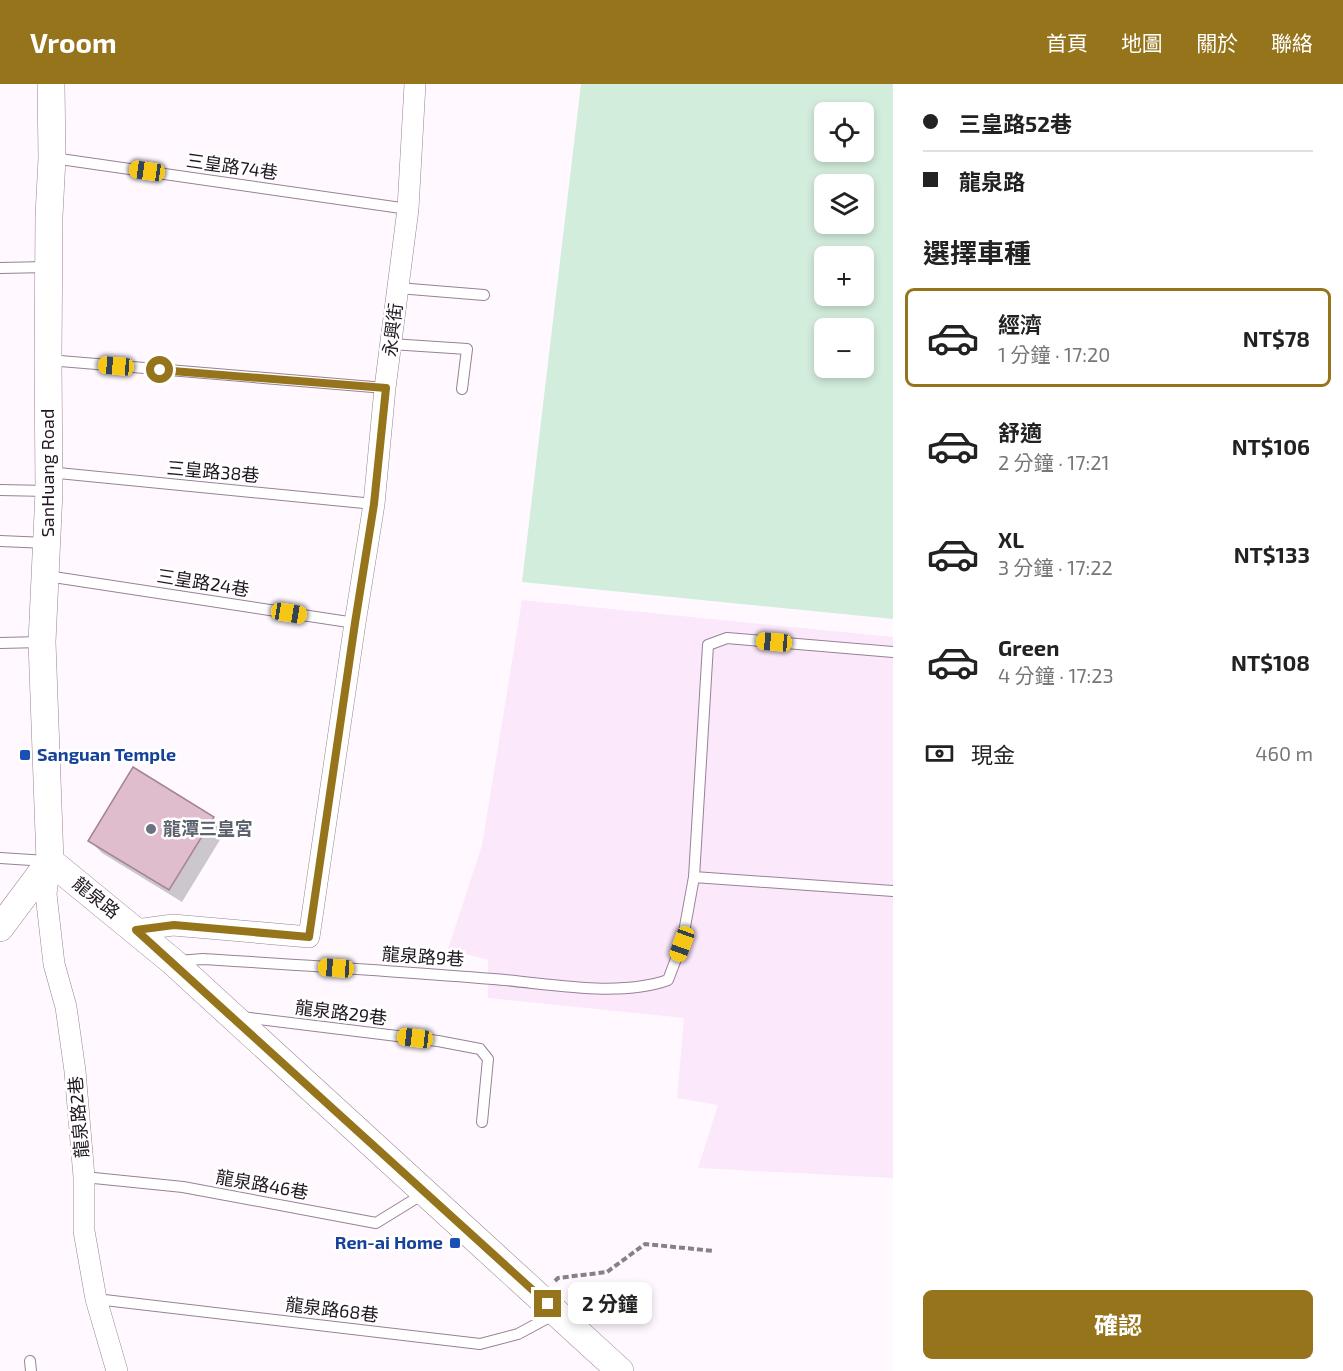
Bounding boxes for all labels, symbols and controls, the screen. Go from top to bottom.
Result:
text: Vroom [30,25,117,59]
text: 首頁 [1046,30,1088,55]
text: 地圖 [1121,30,1163,55]
text: 關於 [1196,30,1238,55]
text: 聯絡 [1271,30,1313,55]
map controls [814,102,874,378]
button: locate [814,102,874,162]
text: 三皇路52巷 [959,110,1072,136]
street label: 三皇路74巷 [185,149,279,183]
car [128,160,166,182]
text: 龍泉路 [959,168,1025,194]
button: layers [814,174,874,234]
text: 選擇車種 [923,236,1031,268]
button: + [814,246,874,306]
street label: 永興街 [378,302,406,358]
icon: car [926,311,980,365]
text: 經濟 [998,311,1042,337]
button: − [814,318,874,378]
text: NT$78 [1243,325,1310,351]
text: 1 分鐘 · 17:20 [998,342,1110,366]
car [97,355,135,377]
route start [146,356,173,383]
street label: SanHuang Road [36,409,58,537]
icon: car [926,419,980,473]
text: 舒適 [998,419,1042,445]
text: NT$106 [1232,433,1310,459]
text: 2 分鐘 · 17:21 [998,450,1109,474]
street label: 三皇路38巷 [166,456,260,486]
text: XL [998,526,1024,552]
icon: car [926,527,980,581]
text: NT$133 [1234,541,1310,567]
text: 3 分鐘 · 17:22 [998,555,1113,579]
street label: 三皇路24巷 [155,564,251,600]
car [270,601,308,625]
car [755,631,793,653]
text: Green [998,634,1060,660]
icon: car [926,635,980,689]
text: NT$108 [1231,649,1310,675]
text: 4 分鐘 · 17:23 [998,663,1114,687]
icon: cash [923,737,956,770]
text: 現金 [971,741,1015,767]
text: 460 m [1255,741,1313,765]
place label: Sanguan Temple [37,743,176,765]
marker: Sanguan Temple [18,748,32,762]
place label: 龍潭三皇宮 [163,817,253,839]
marker: 龍潭三皇宮 [144,822,158,836]
street label: 龍泉路 [69,872,125,923]
car [667,924,697,964]
street label: 龍泉路9巷 [381,942,465,970]
car [317,958,355,978]
street label: 龍泉路29巷 [294,995,388,1029]
car [396,1027,434,1049]
street label: 龍泉路2巷 [63,1075,93,1159]
street label: 龍泉路46巷 [214,1165,310,1203]
place label: Ren-ai Home [335,1231,443,1253]
marker: Ren-ai Home [448,1236,462,1250]
callout: 2 分鐘 [569,1283,653,1325]
route end [534,1290,561,1317]
button: 確認 [923,1290,1313,1359]
text: 2 分鐘 [582,1291,638,1315]
street label: 龍泉路68巷 [285,1292,380,1326]

